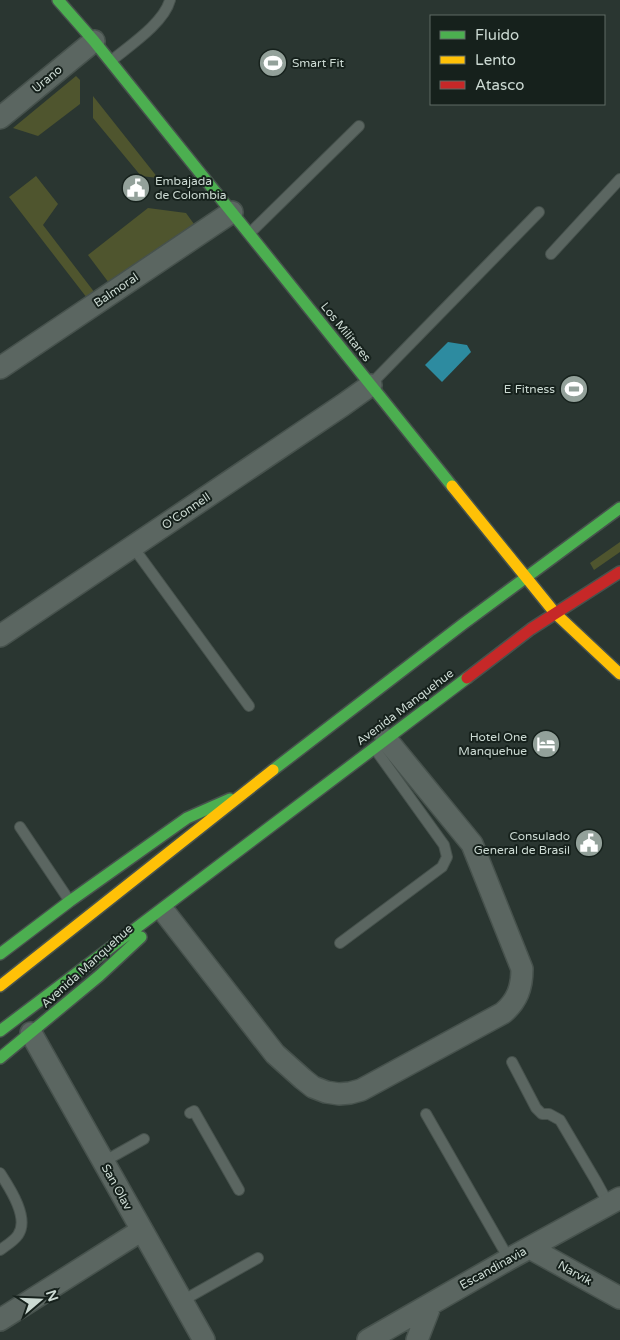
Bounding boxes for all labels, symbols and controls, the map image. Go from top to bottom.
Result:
legend [430,15,605,105]
text: Fluido [475,26,519,44]
sports icon: Smart Fit [258,48,288,78]
text: Lento [475,51,516,69]
place label: Smart Fit [292,56,345,70]
street label: Urano [29,62,65,96]
text: Atasco [475,76,524,94]
public building icon: Embajada de Colombia [121,173,151,203]
place label: Embajada de Colombia [155,174,227,202]
street label: Balmoral [91,270,141,310]
street label: Los Militares [318,300,374,364]
sports icon: E Fitness [559,374,589,404]
place label: E Fitness [504,382,555,396]
street label: O'Connell [159,490,213,532]
street label: Avenida Manquehue [354,666,456,748]
hotel icon: Hotel One Manquehue [531,729,561,759]
place label: Hotel One Manquehue [458,730,527,758]
public building icon: Consulado General de Brasil [574,828,604,858]
place label: Consulado General de Brasil [474,829,570,857]
street label: Avenida Manquehue [38,921,136,1011]
street label: San Olav [99,1162,136,1213]
street label: Escandinavia [457,1244,529,1292]
street label: Narvik [555,1258,595,1288]
north arrow [15,1275,65,1325]
text: N [42,1288,62,1304]

